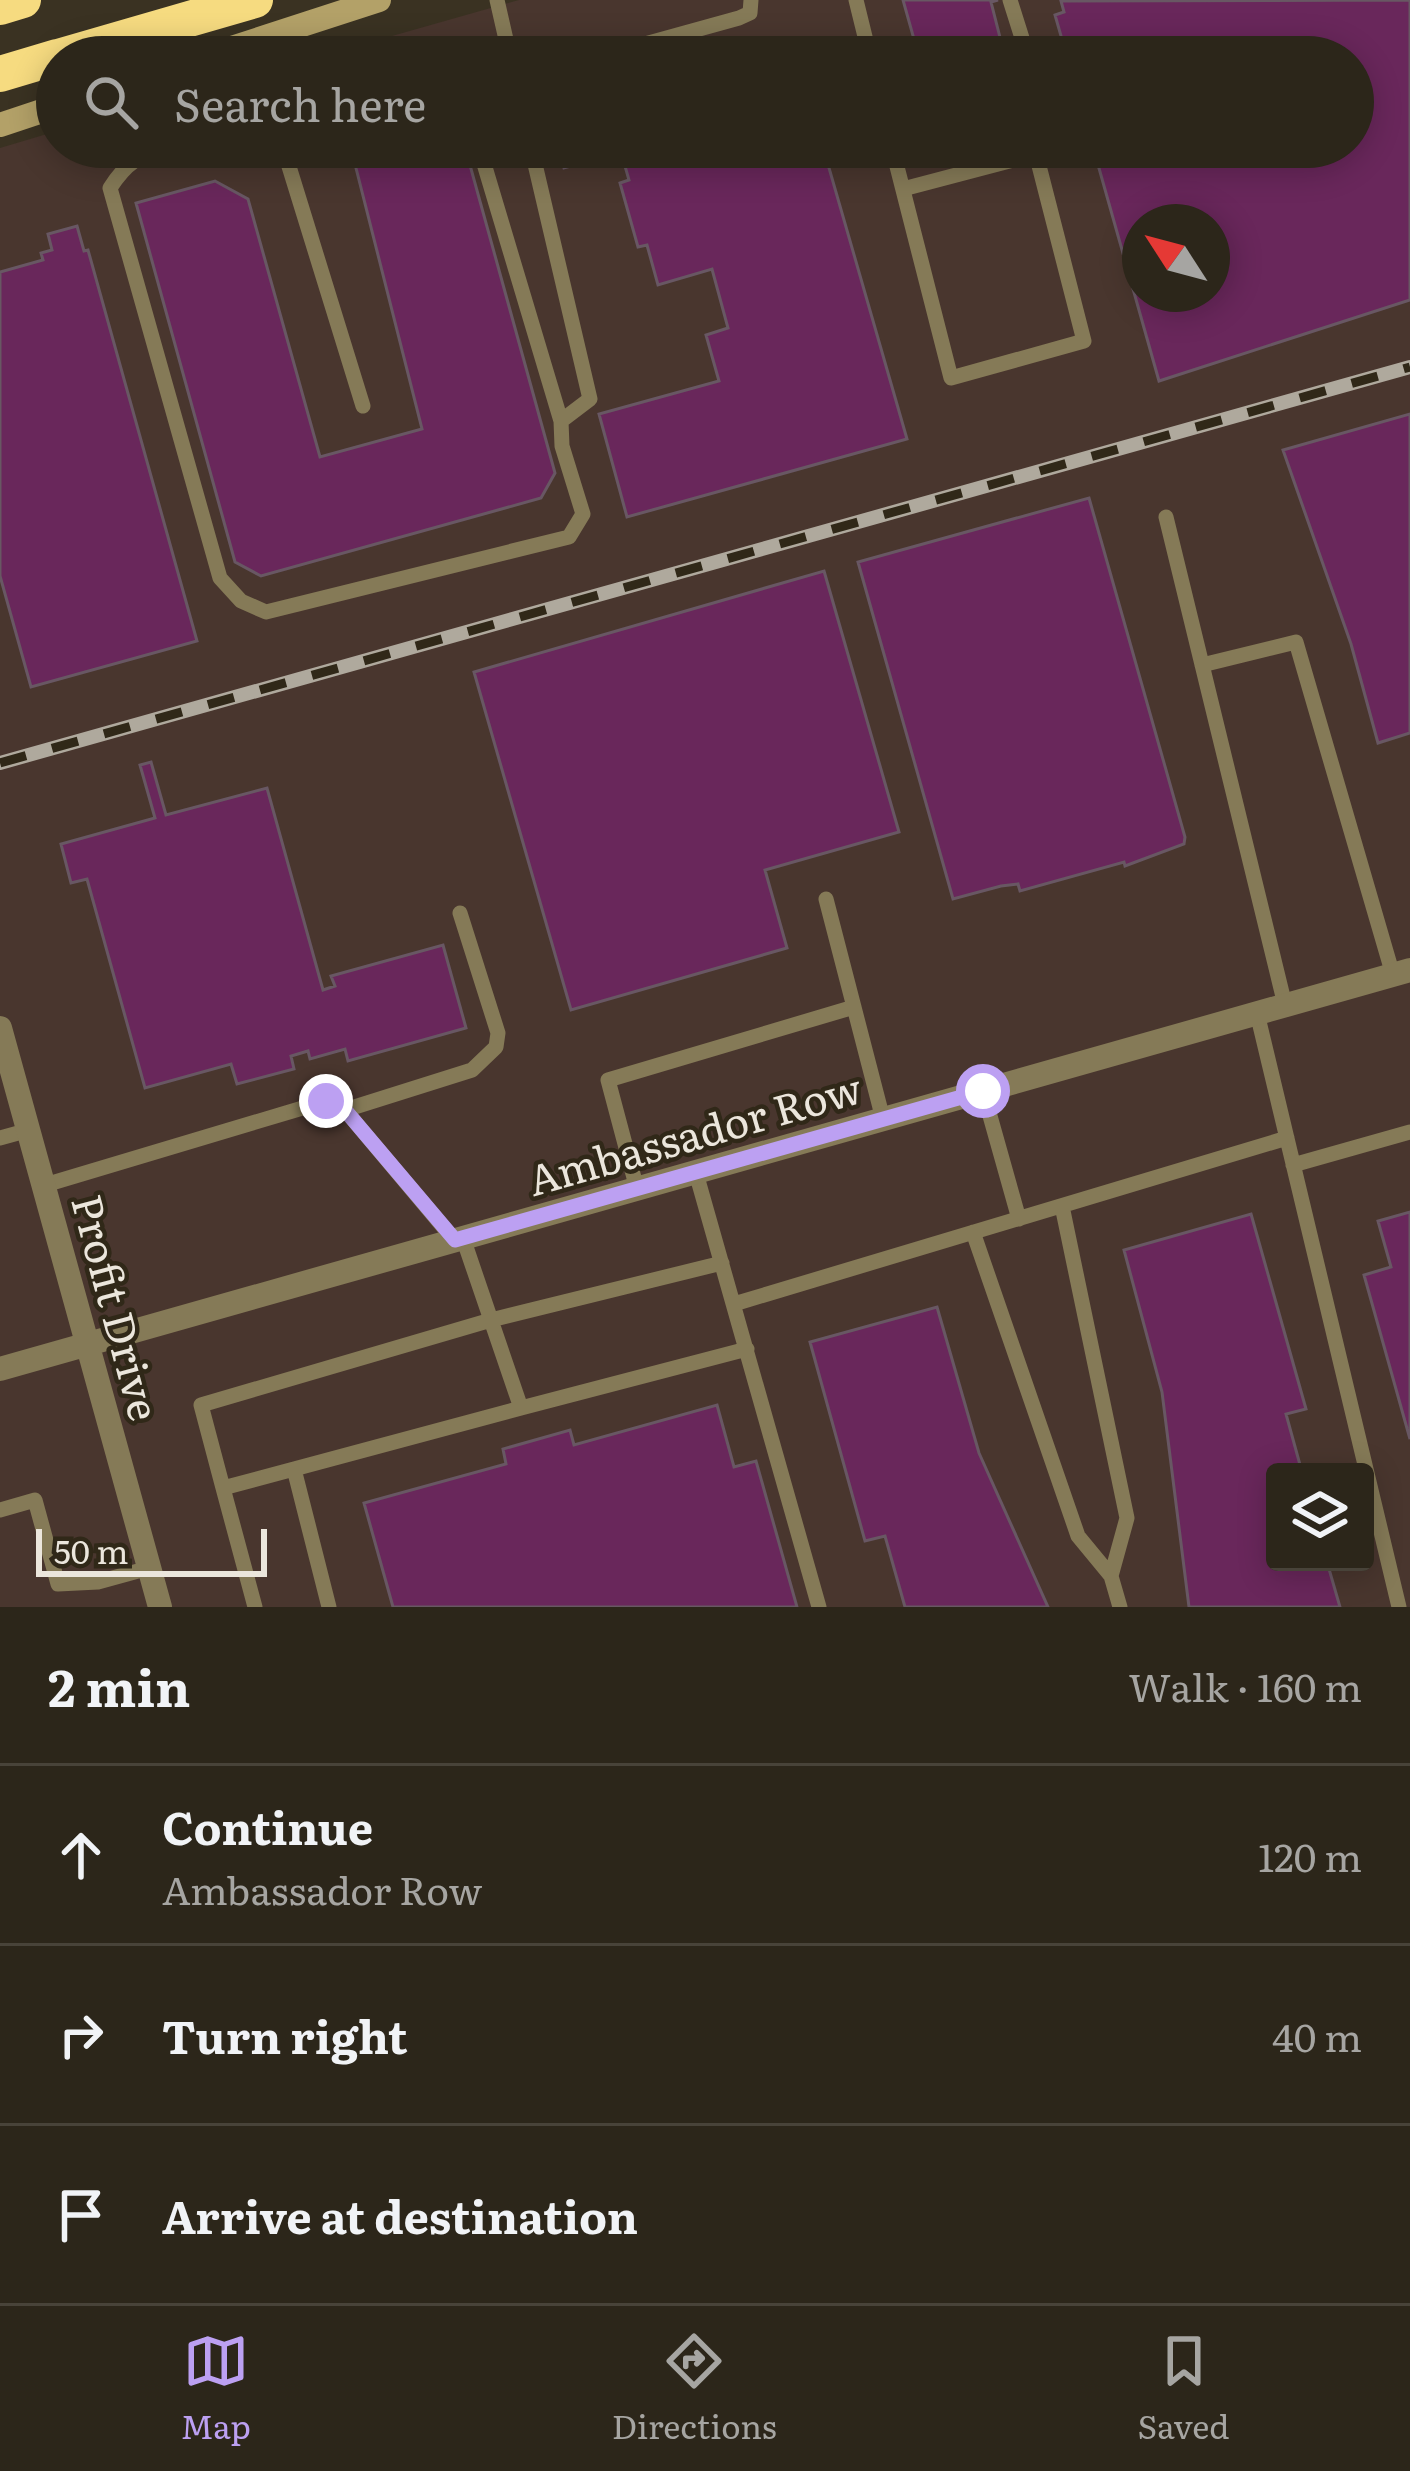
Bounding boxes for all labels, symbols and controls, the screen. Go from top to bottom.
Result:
search box [36,36,1374,168]
icon: search [78,69,144,135]
text: Search here [174,69,426,136]
north arrow [1122,204,1230,312]
street label: Ambassador Row [520,1055,868,1209]
route start [956,1064,1010,1118]
route end [299,1074,353,1128]
street label: Profit Drive [58,1187,178,1427]
map controls [1266,1463,1374,1571]
button: layers [1266,1463,1374,1571]
scale bar [36,1523,267,1576]
text: 50 m [54,1525,128,1574]
text: 2 min [48,1647,191,1723]
text: Walk · 160 m [1129,1656,1362,1714]
text: Continue [162,1792,373,1859]
icon: ahead [48,1822,114,1888]
text: 120 m [1258,1826,1362,1884]
text: Ambassador Row [162,1859,482,1917]
text: Turn right [162,2001,408,2068]
icon: right [48,2002,114,2068]
text: 40 m [1272,2006,1362,2064]
text: Arrive at destination [162,2181,638,2248]
icon: arrive [48,2182,114,2248]
tab: Map [180,2328,251,2449]
tab: Directions [612,2328,777,2449]
tab: Saved [1138,2328,1230,2449]

